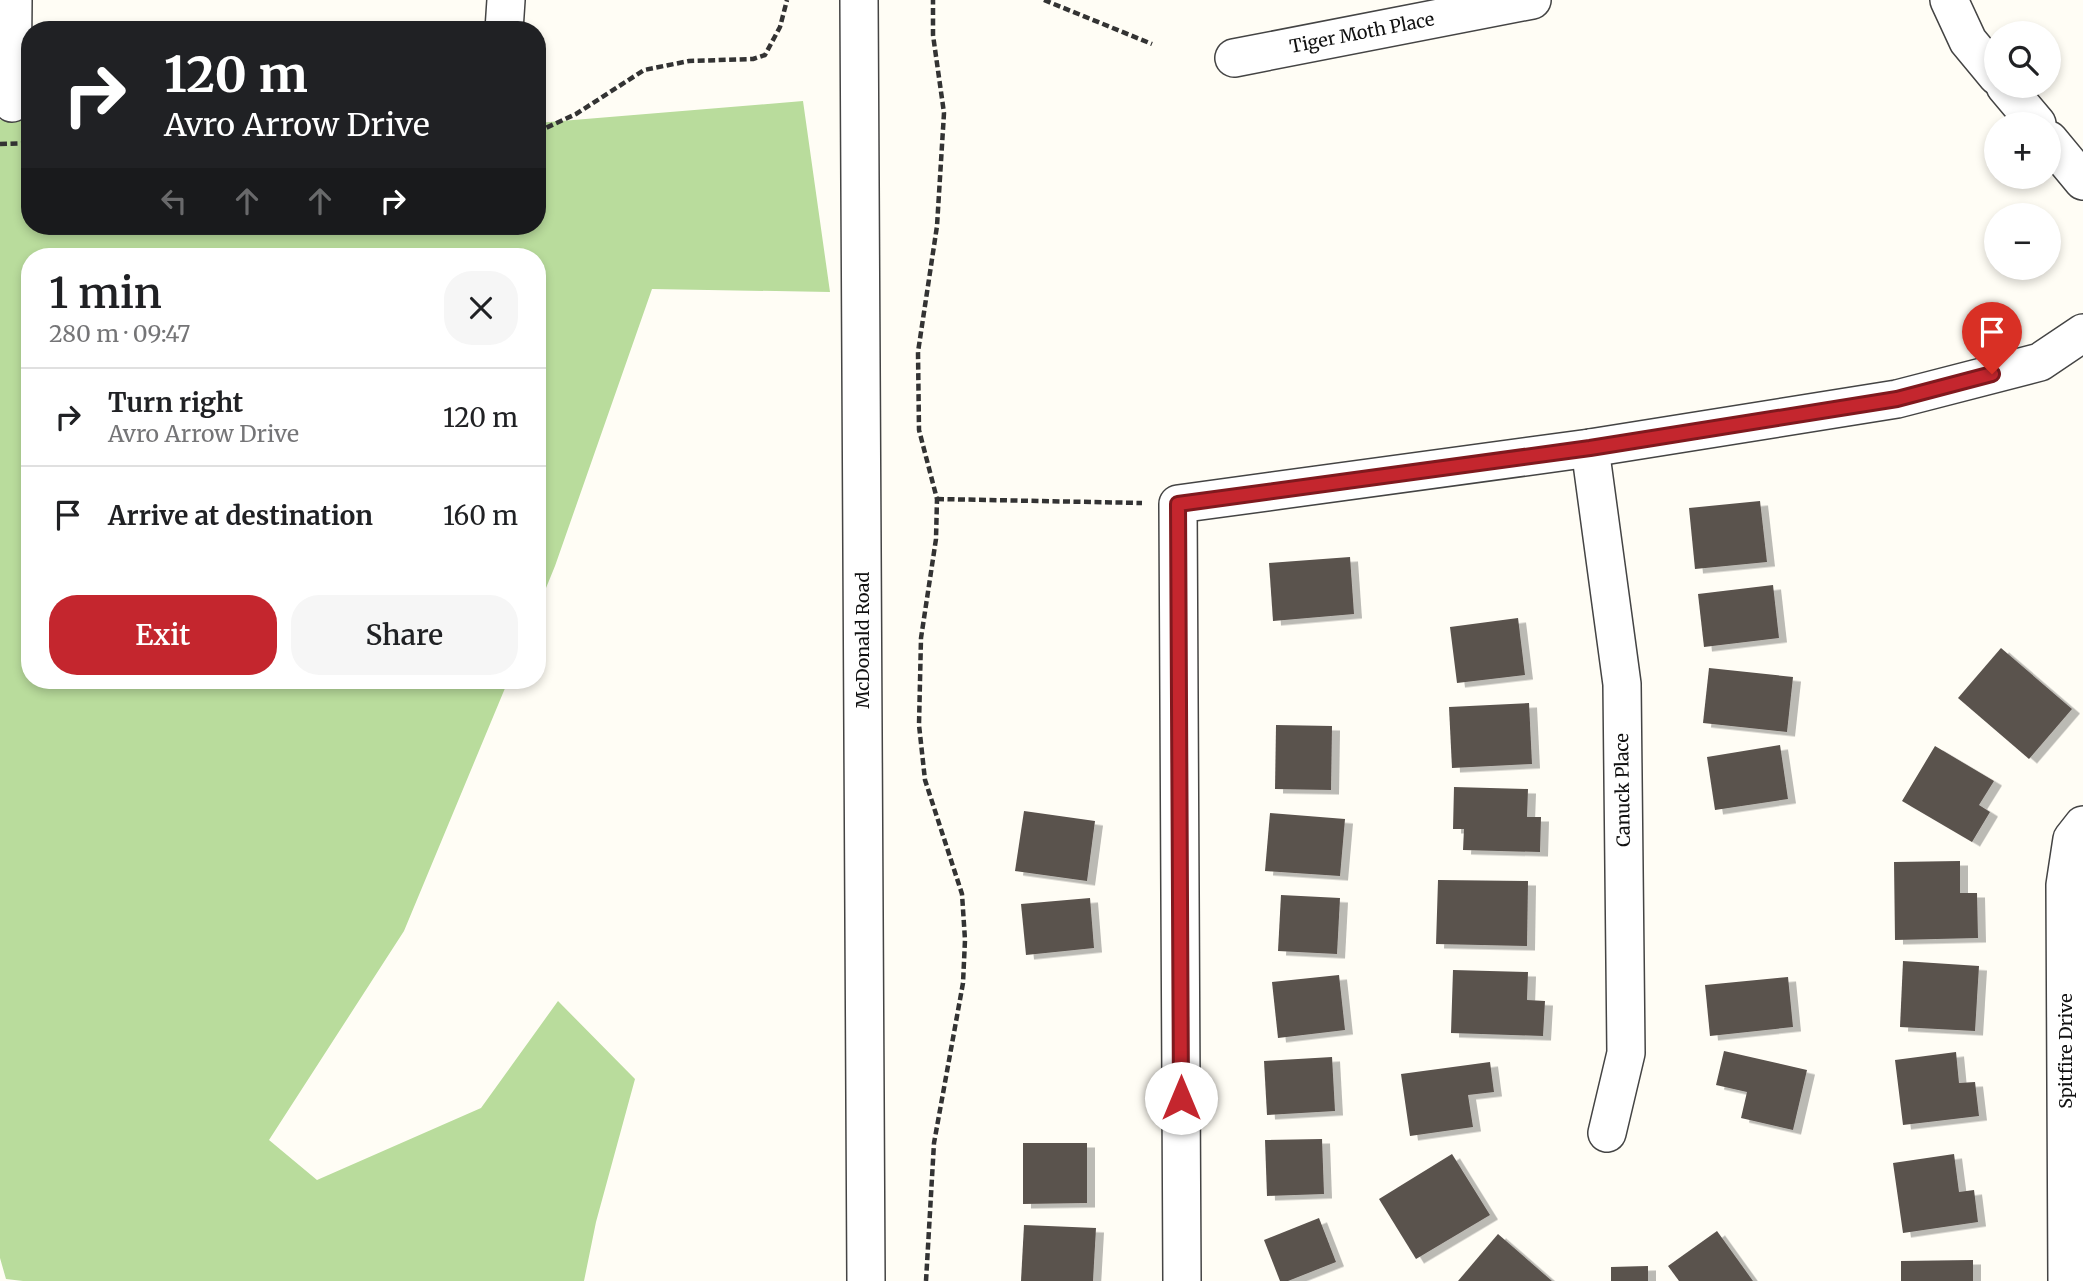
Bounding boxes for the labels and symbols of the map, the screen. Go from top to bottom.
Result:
street label: Tiger Moth Place [1288,7,1436,58]
pin [1962,302,2022,374]
street label: McDonald Road [851,571,874,708]
street label: Canuck Place [1610,733,1635,847]
street label: Spitfire Drive [2054,993,2077,1109]
position arrow [1144,1061,1218,1135]

